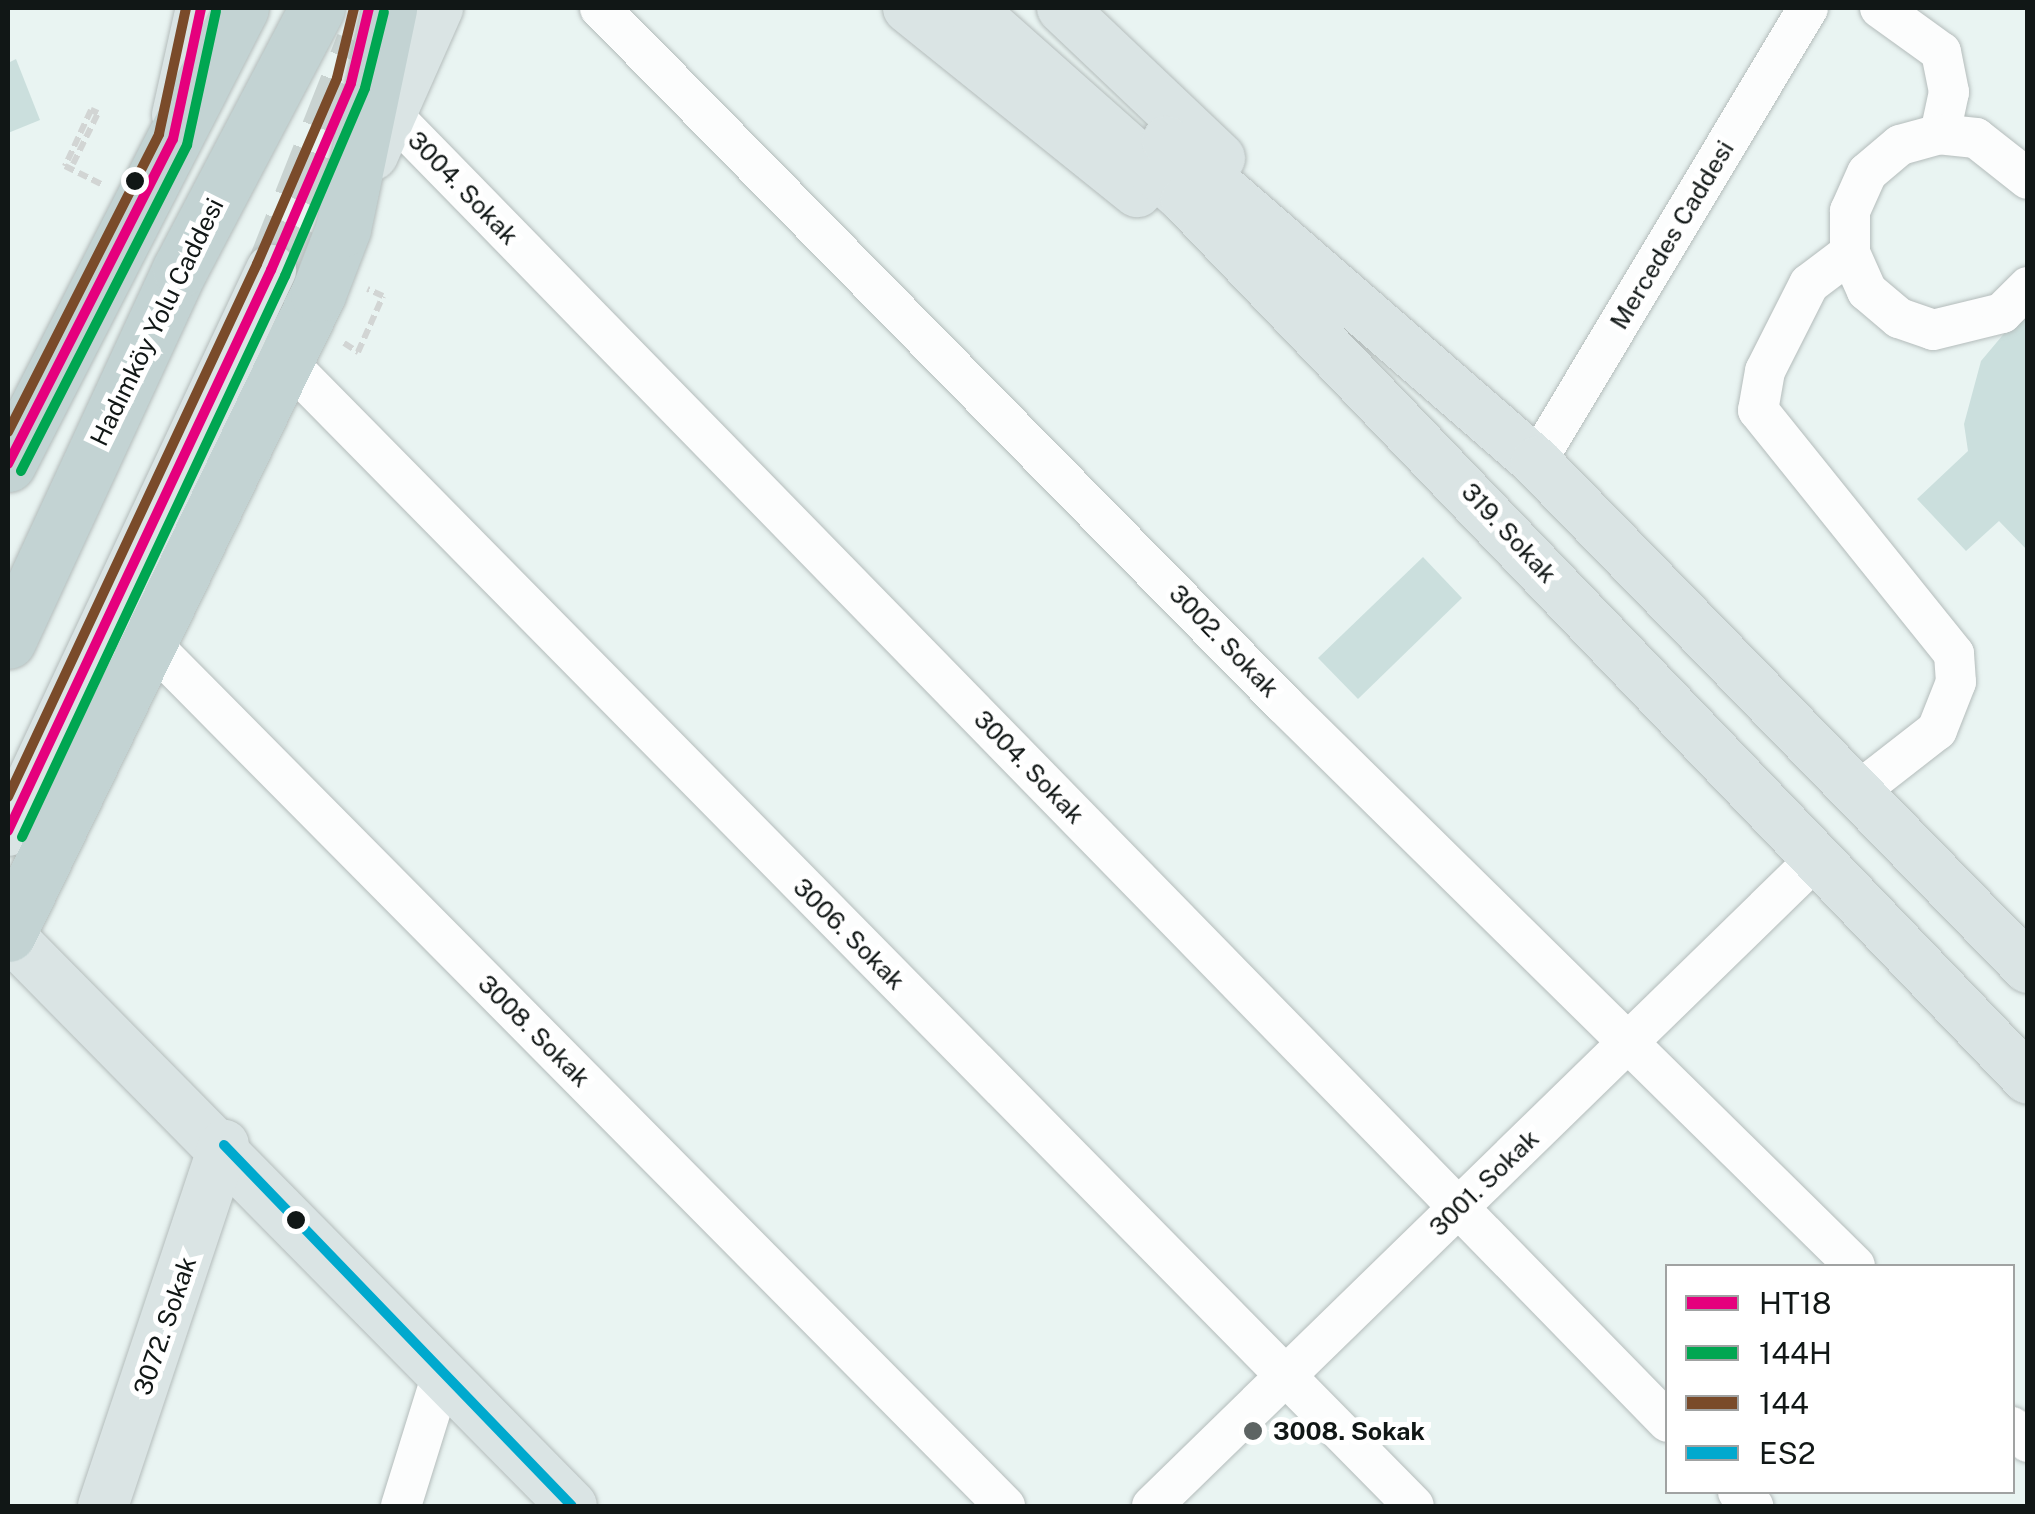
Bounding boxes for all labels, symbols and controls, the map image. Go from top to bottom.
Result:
street label: 3004. Sokak [402,125,524,251]
street label: Mercedes Caddesi [1604,135,1740,335]
unlabelled marker [125,171,145,191]
street label: Hadımköy Yolu Caddesi [84,193,230,451]
street label: 319. Sokak [1455,477,1563,589]
street label: 3002. Sokak [1163,578,1285,704]
street label: 3004. Sokak [968,704,1090,830]
street label: 3006. Sokak [787,872,911,996]
street label: 3008. Sokak [472,969,596,1093]
street label: 3001. Sokak [1423,1123,1545,1243]
unlabelled marker [286,1210,306,1230]
street label: 3072. Sokak [127,1253,203,1399]
legend [1665,1264,2015,1494]
text: HT18 [1759,1285,1831,1321]
text: 144H [1759,1335,1832,1371]
text: 144 [1759,1385,1809,1421]
place label: 3008. Sokak [1273,1416,1425,1446]
marker: 3008. Sokak [1242,1420,1264,1442]
text: ES2 [1759,1435,1816,1471]

